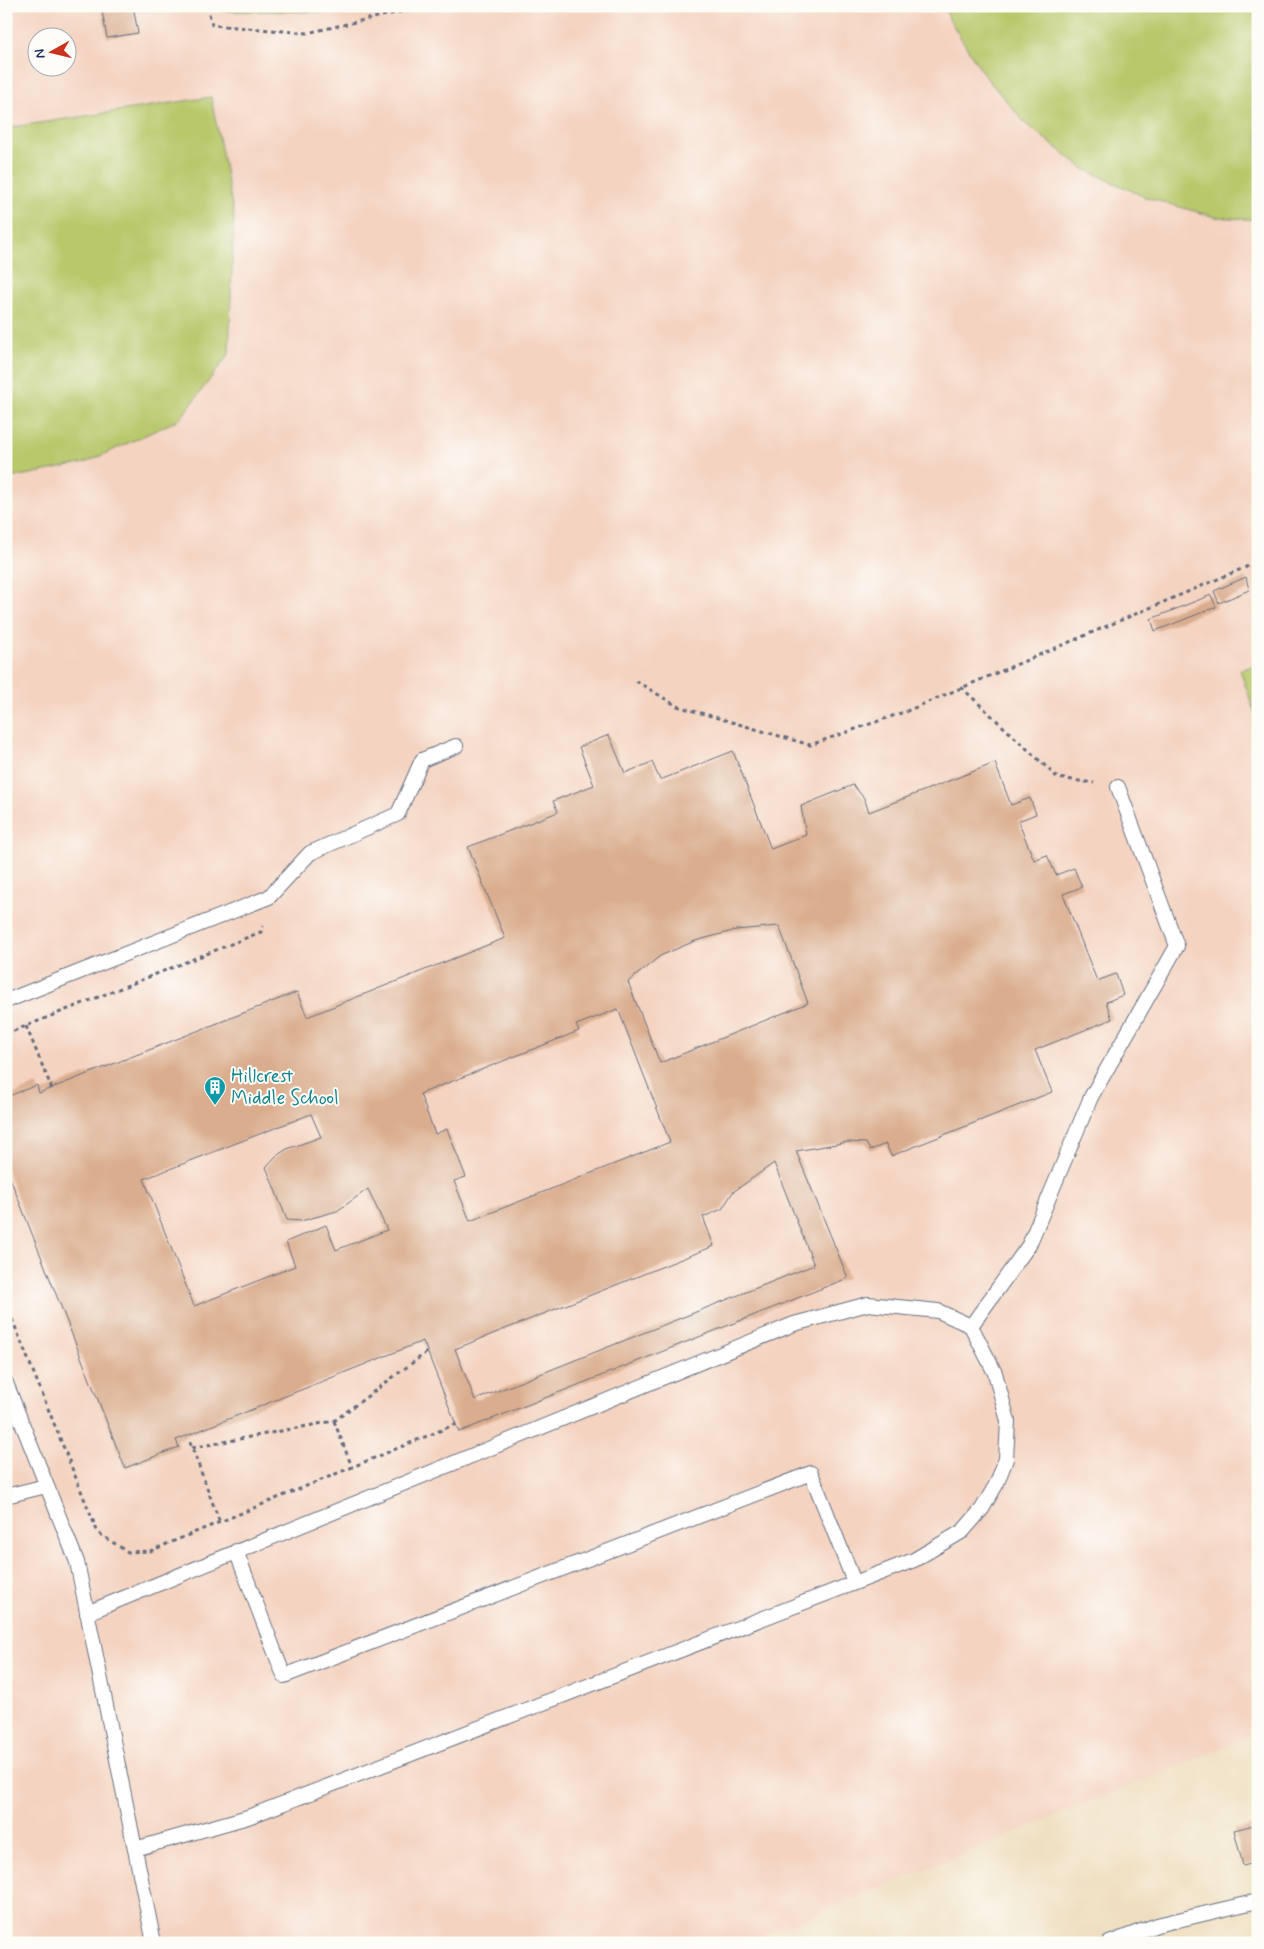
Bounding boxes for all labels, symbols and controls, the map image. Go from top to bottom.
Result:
north arrow [28,28,78,78]
text: N [31,48,50,60]
place label: Hillcrest Middle School [231,1064,339,1111]
building icon: Hillcrest Middle School [203,1075,227,1106]

